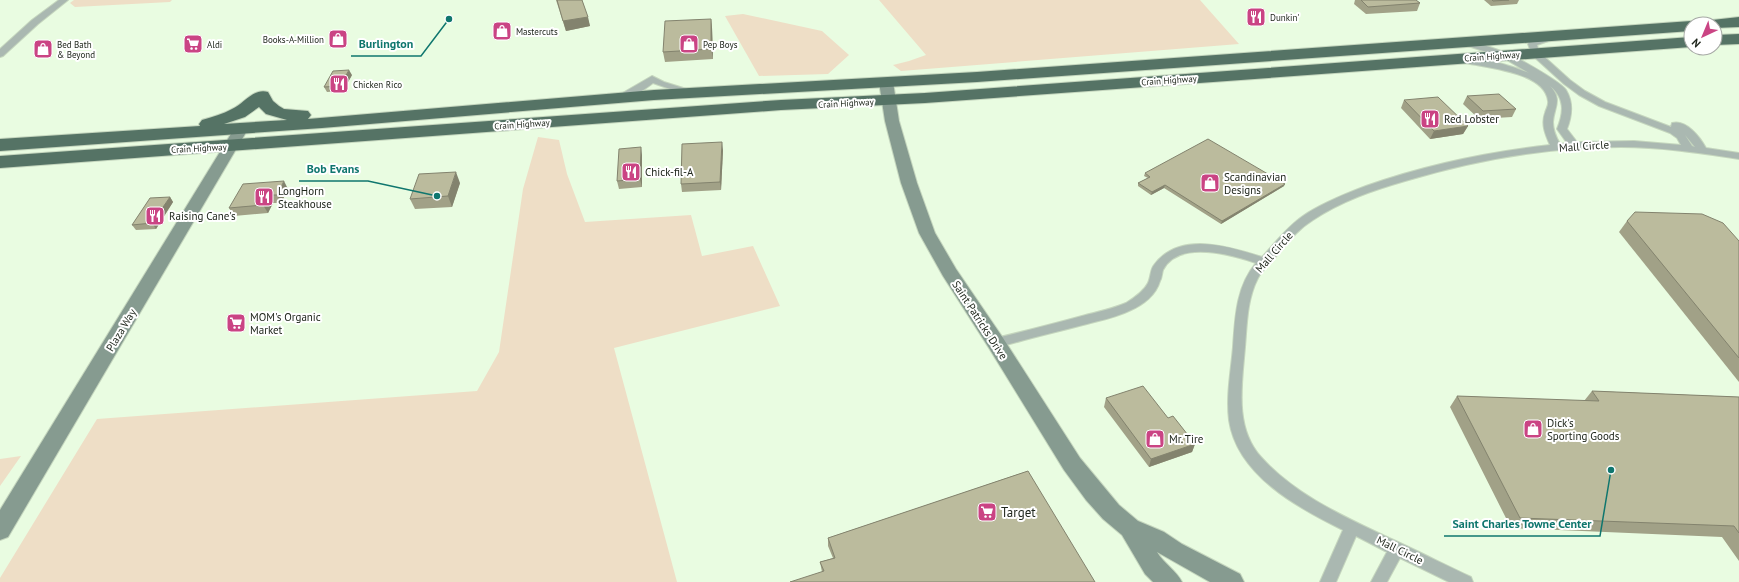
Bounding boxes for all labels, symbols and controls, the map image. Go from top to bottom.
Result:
restaurant icon: Dunkin' [1245,6,1267,28]
place label: Dunkin' [1270,12,1299,23]
north arrow [1683,16,1723,56]
shop icon: Mastercuts [491,20,513,42]
place label: Mastercuts [516,26,558,37]
shop icon: Books-A-Million [327,28,349,50]
callout: Burlington [351,32,421,56]
supermarket icon: Aldi [182,33,204,55]
shop icon: Pep Boys [678,33,700,55]
place label: Books-A-Million [263,34,324,45]
text: Burlington [359,36,413,51]
text: N [1689,36,1704,51]
shop icon: Bed Bath & Beyond [32,38,54,60]
place label: Bed Bath & Beyond [57,39,95,60]
place label: Aldi [207,39,222,50]
place label: Pep Boys [703,39,738,50]
street label: Crain Highway [1464,49,1521,63]
restaurant icon: Chicken Rico [328,73,350,95]
street label: Crain Highway [1141,73,1198,87]
place label: Chicken Rico [353,79,402,90]
street label: Crain Highway [818,96,875,110]
restaurant icon: Red Lobster [1419,108,1441,130]
place label: Red Lobster [1444,112,1499,126]
street label: Crain Highway [494,117,551,131]
street label: Mall Circle [1558,137,1610,155]
street label: Crain Highway [171,141,228,155]
callout: Bob Evans [299,157,368,181]
text: Bob Evans [307,161,359,176]
restaurant icon: Chick-fil-A [620,161,642,183]
place label: Chick-fil-A [645,165,694,179]
place label: Scandinavian Designs [1224,170,1286,197]
shop icon: Scandinavian Designs [1199,172,1221,194]
place label: LongHorn Steakhouse [278,184,332,211]
restaurant icon: LongHorn Steakhouse [253,186,275,208]
restaurant icon: Raising Cane's [144,205,166,227]
place label: Raising Cane's [169,209,236,223]
street label: Mall Circle [1252,228,1296,276]
street label: Saint Patricks Drive [949,278,1011,362]
street label: Plaza Way [103,305,140,354]
place label: MOM's Organic Market [250,310,321,337]
supermarket icon: MOM's Organic Market [225,312,247,334]
place label: Dick's Sporting Goods [1547,416,1620,443]
shop icon: Dick's Sporting Goods [1522,418,1544,440]
shop icon: Mr. Tire [1144,428,1166,450]
place label: Mr. Tire [1169,432,1204,446]
supermarket icon: Target [976,501,998,523]
place label: Target [1001,504,1036,521]
callout: Saint Charles Towne Center [1444,512,1600,536]
text: Saint Charles Towne Center [1453,516,1592,531]
street label: Mall Circle [1374,533,1426,567]

